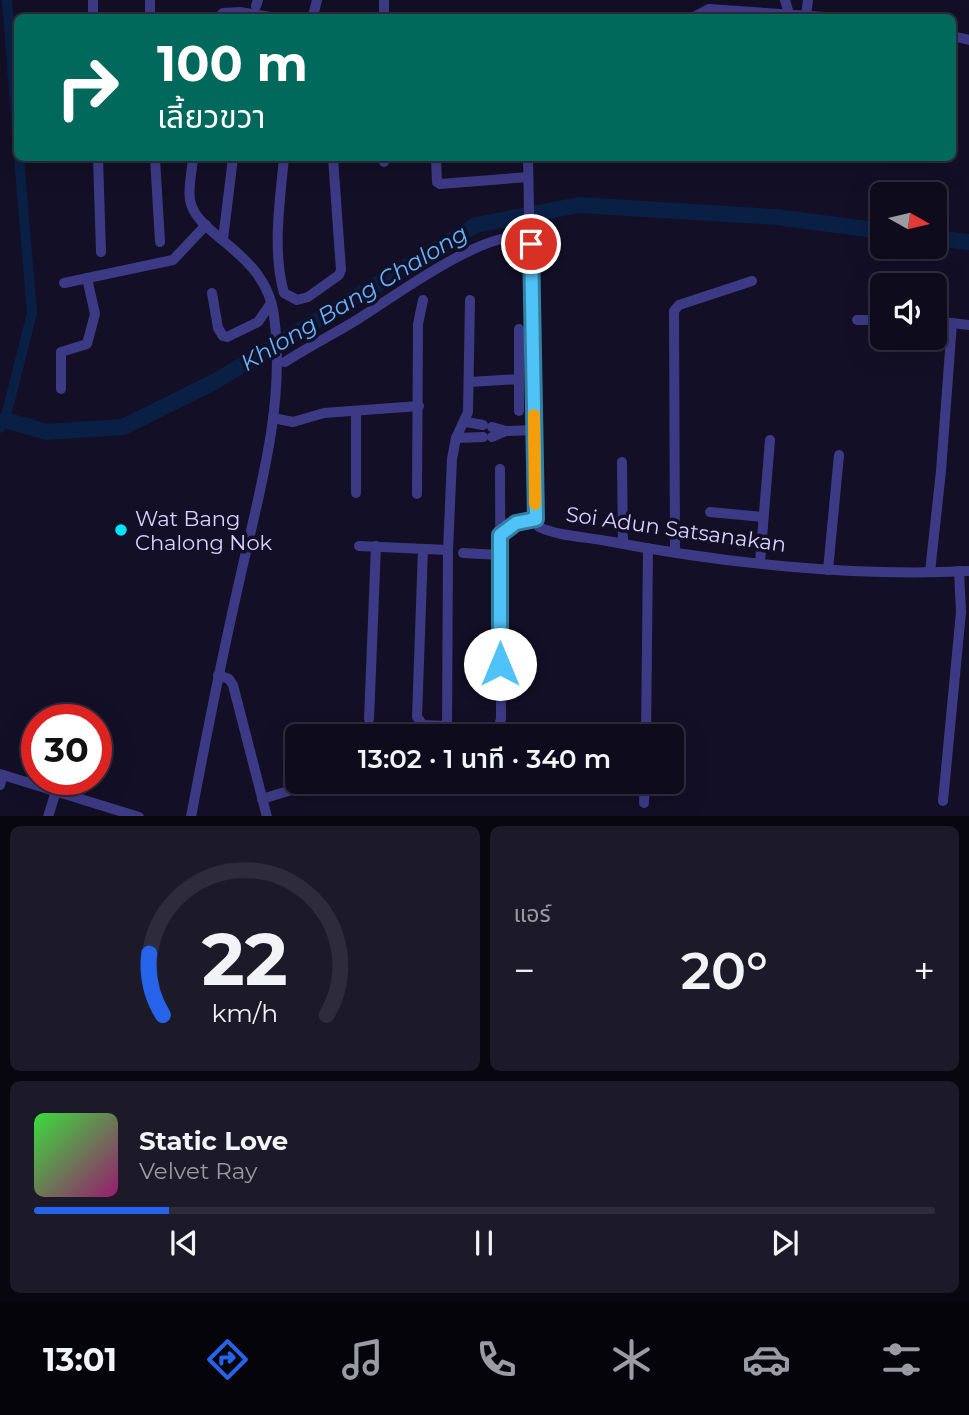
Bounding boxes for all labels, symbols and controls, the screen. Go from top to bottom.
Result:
text: 100 m [157,34,308,93]
icon: right [42,42,133,133]
text: เลี้ยวขวา [157,97,265,136]
north arrow [870,182,947,259]
map controls [870,182,947,350]
pin [501,214,561,274]
water label: Khlong Bang Chalong [235,219,473,377]
icon: arrive [512,225,550,263]
button: sound [870,273,947,350]
street label: Soi Adun Satsanakan [564,501,788,557]
place label: Wat Bang Chalong Nok [135,506,273,555]
marker: Wat Bang Chalong Nok [113,522,129,538]
position arrow [463,627,537,701]
speed limit sign: 30 [21,704,112,795]
text: 13:02 · 1 นาที · 340 m [358,743,611,775]
text: แอร์ [514,900,551,928]
text: 22 [202,915,288,1003]
text: 20° [681,939,768,1002]
text: − [514,947,535,994]
text: + [913,947,935,994]
text: km/h [211,997,278,1027]
text: Static Love [139,1125,288,1157]
text: Velvet Ray [139,1157,257,1185]
icon: previous [165,1224,203,1262]
icon: pause [465,1224,503,1262]
icon: next [766,1224,804,1262]
icon: directions [203,1335,252,1384]
icon: music [338,1335,387,1384]
icon: phone [472,1335,521,1384]
icon: climate [607,1335,656,1384]
icon: car [742,1335,791,1384]
icon: filters [877,1335,926,1384]
text: 13:01 [43,1340,117,1379]

